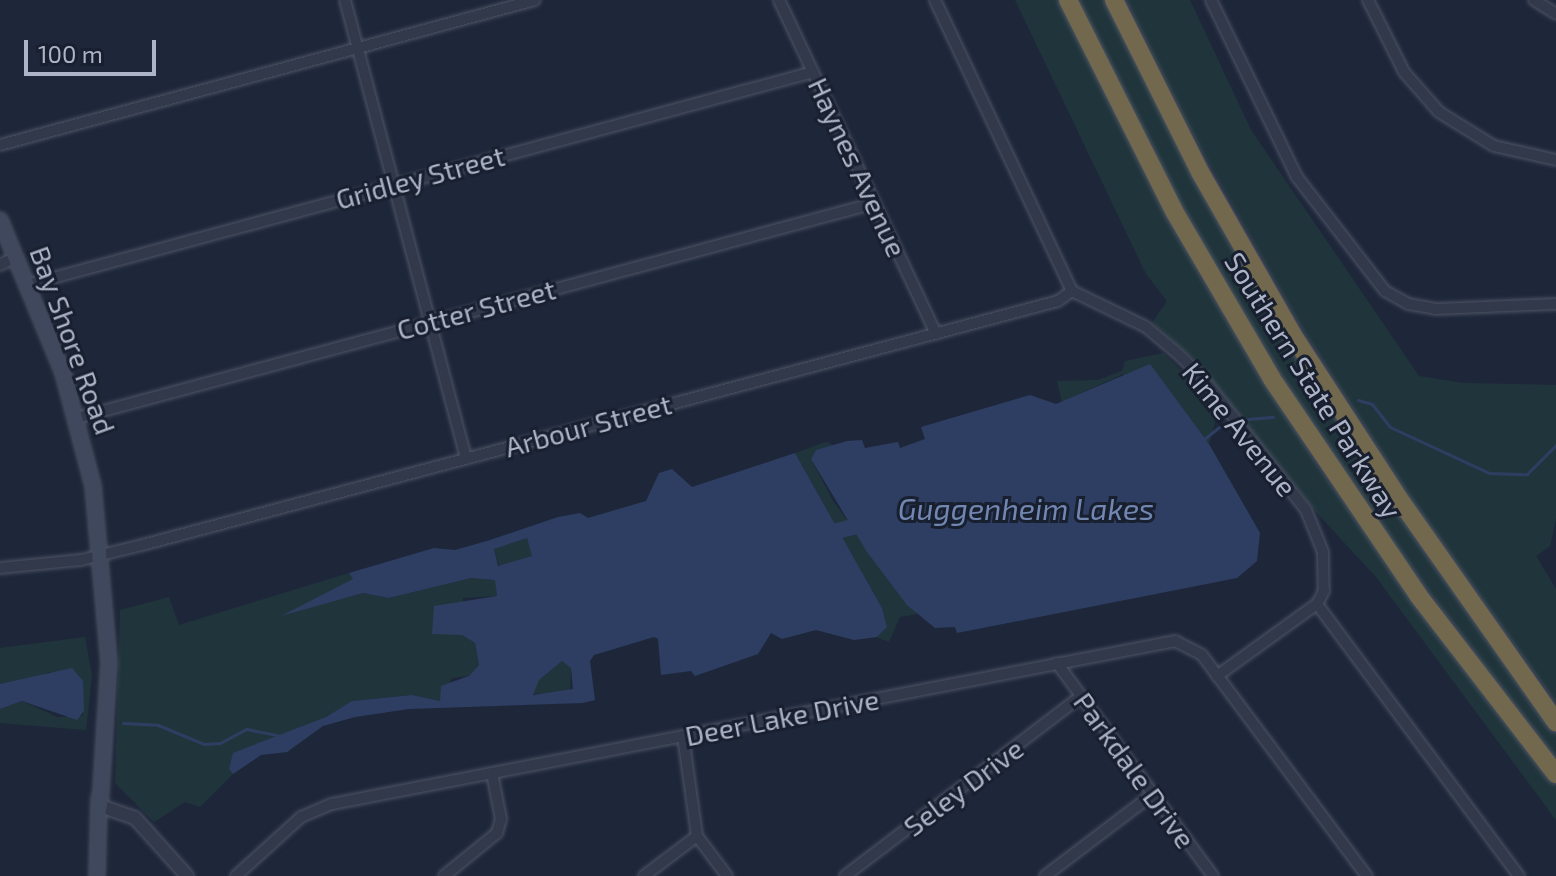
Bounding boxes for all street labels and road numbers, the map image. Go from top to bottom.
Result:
street label: Haynes Avenue [802,72,914,262]
street label: Gridley Street [332,138,508,216]
street label: Bay Shore Road [23,241,123,439]
street label: Southern State Parkway [1218,246,1410,524]
street label: Cotter Street [393,272,559,346]
street label: Kime Avenue [1176,355,1304,503]
street label: Arbour Street [501,387,675,463]
street label: Deer Lake Drive [682,682,882,752]
street label: Parkdale Drive [1067,686,1203,854]
street label: Seley Drive [896,731,1030,843]

